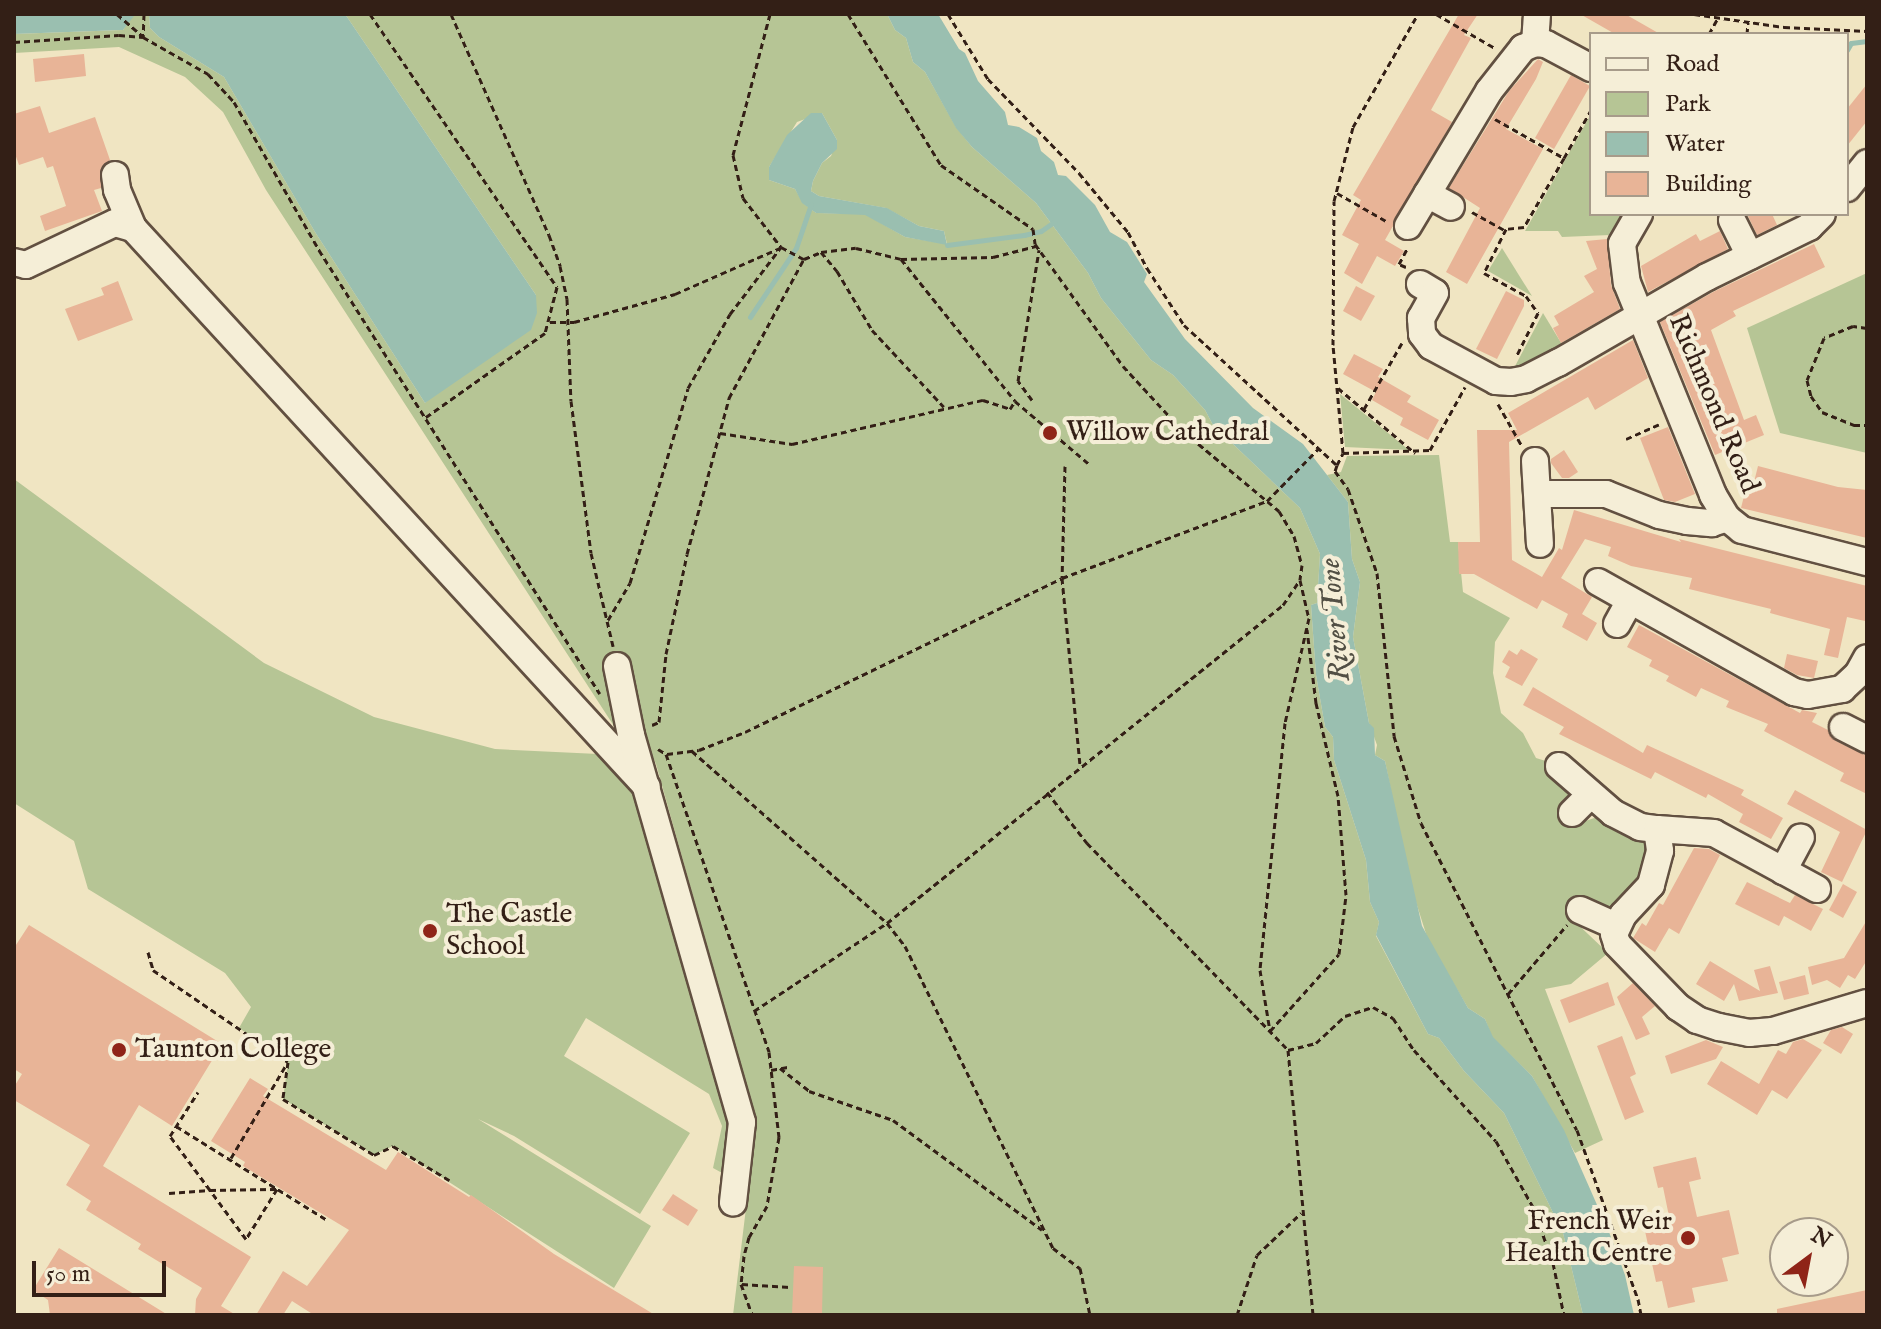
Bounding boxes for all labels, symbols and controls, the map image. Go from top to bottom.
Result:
legend [1589,32,1849,216]
text: Road [1665,49,1719,80]
text: Park [1665,89,1711,120]
text: Water [1665,129,1725,160]
text: Building [1665,169,1751,200]
street label: Richmond Road [1660,309,1766,499]
place label: Willow Cathedral [1066,416,1269,450]
marker: Willow Cathedral [1041,424,1059,442]
water label: River Tone [1313,557,1359,683]
place label: The Castle School [446,898,572,964]
marker: The Castle School [421,922,439,940]
place label: Taunton College [135,1033,331,1067]
marker: Taunton College [110,1041,128,1059]
place label: French Weir Health Centre [1505,1205,1672,1271]
north arrow [1769,1217,1849,1297]
text: N [1805,1221,1836,1255]
marker: French Weir Health Centre [1679,1229,1697,1247]
scale bar [36,1245,170,1295]
text: 50 m [46,1259,90,1290]

